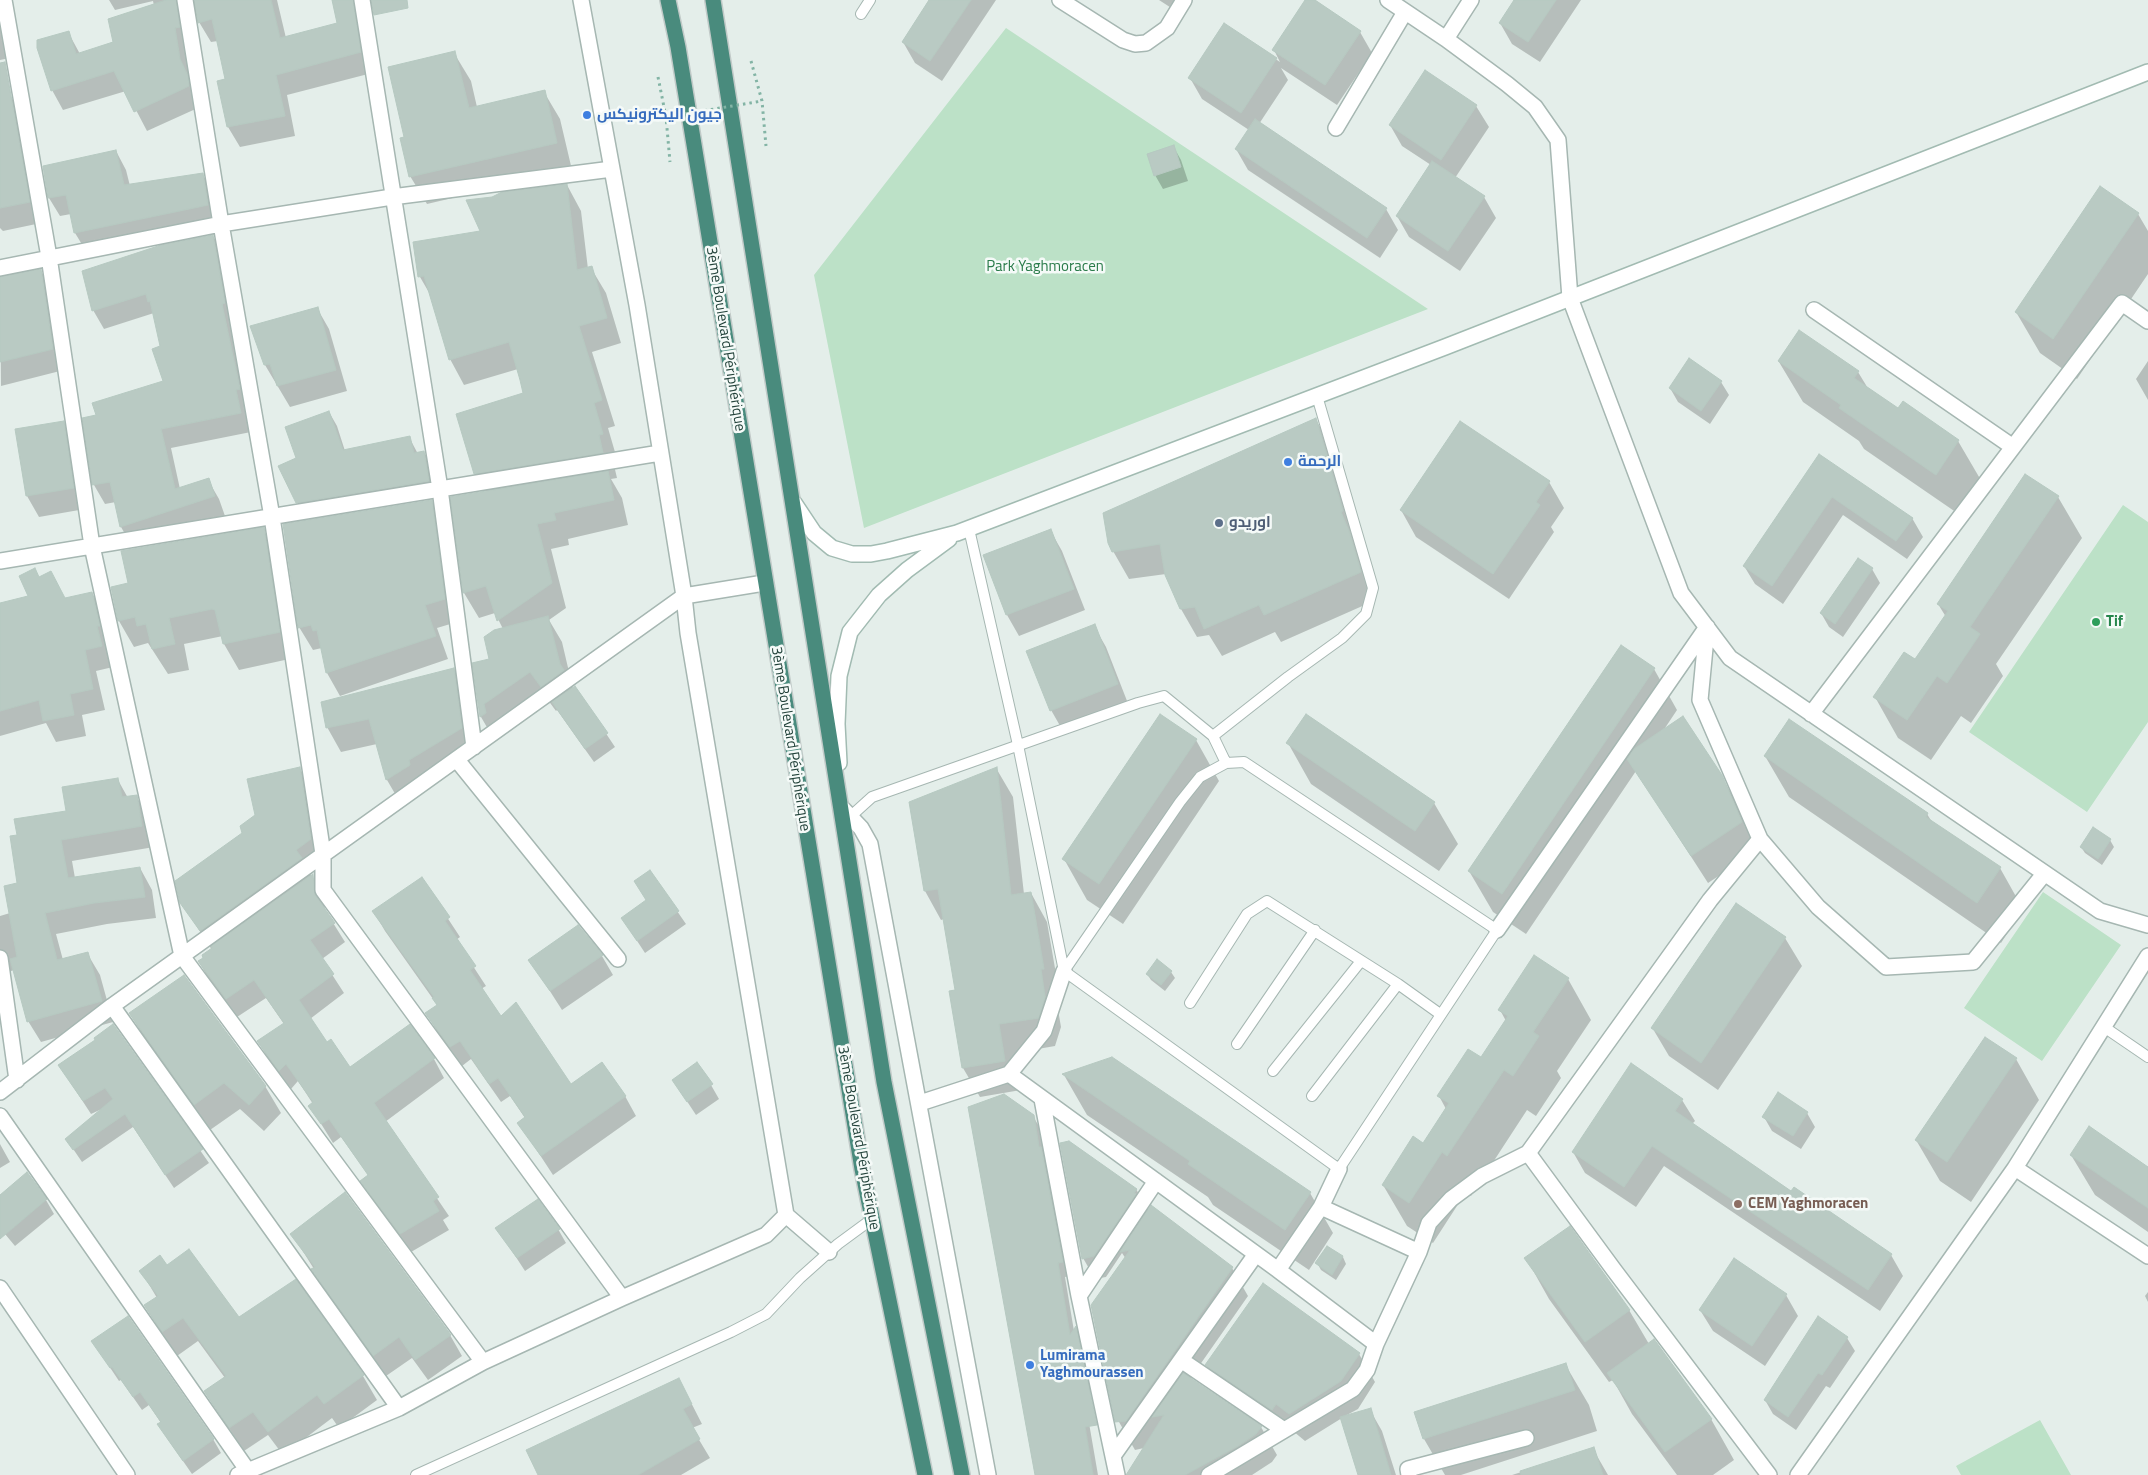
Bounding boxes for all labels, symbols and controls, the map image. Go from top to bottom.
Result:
place label: جيون اليكترونيكس [597,106,722,124]
marker: جيون اليكترونيكس [581,109,593,121]
street label: 3ème Boulevard Périphérique [702,245,748,433]
park label: Park Yaghmoracen [986,258,1104,276]
place label: الرحمة [1298,453,1341,471]
marker: الرحمة [1282,456,1294,468]
place label: اوريدو [1229,514,1271,532]
marker: اوريدو [1213,517,1225,529]
place label: Tif [2106,613,2123,631]
marker: Tif [2090,616,2102,628]
street label: 3ème Boulevard Périphérique [767,645,813,833]
street label: 3ème Boulevard Périphérique [833,1045,883,1231]
place label: CEM Yaghmoracen [1748,1195,1868,1213]
marker: CEM Yaghmoracen [1732,1198,1744,1210]
place label: Lumirama Yaghmourassen [1040,1347,1144,1382]
marker: Lumirama Yaghmourassen [1024,1359,1036,1371]

